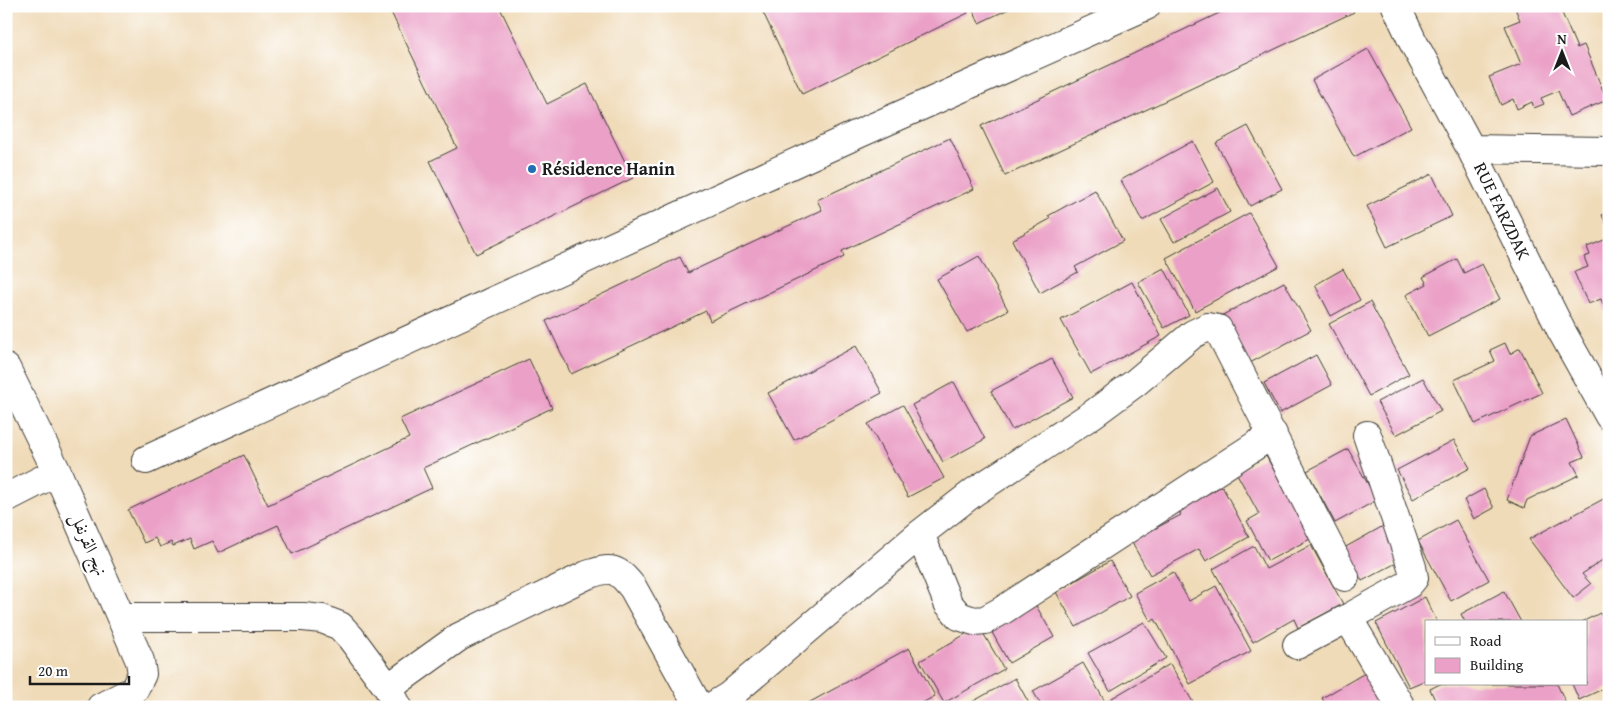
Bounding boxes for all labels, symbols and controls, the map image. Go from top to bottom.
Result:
north arrow [1538,28,1588,78]
text: N [1557,29,1567,49]
place label: Résidence Hanin [542,155,675,182]
street label: RUE FARZDAK [1467,157,1538,264]
marker: Résidence Hanin [526,163,538,175]
street label: نهج القرنفل [61,508,115,581]
legend [1425,620,1588,686]
text: Road [1470,630,1501,651]
scale bar [30,653,129,685]
text: Building [1470,654,1524,675]
text: 20 m [38,660,69,681]

